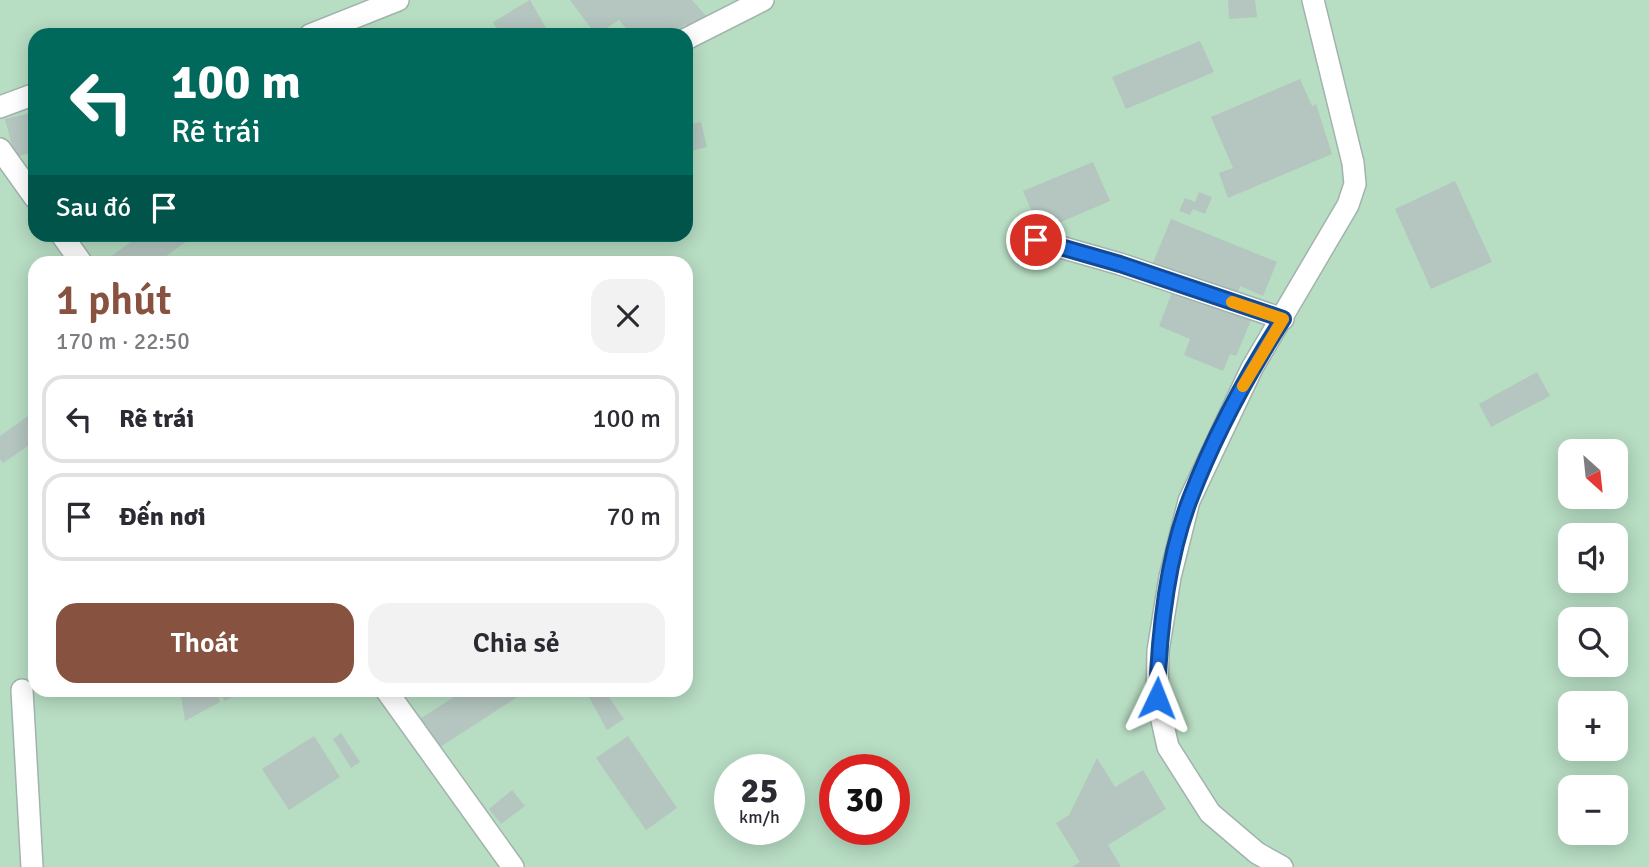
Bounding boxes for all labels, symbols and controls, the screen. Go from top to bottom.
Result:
text: 100 m [171,52,301,112]
icon: left [56,56,147,147]
text: Rẽ trái [171,112,261,151]
icon: arrive [145,189,183,227]
text: Sau đó [56,192,131,224]
pin [1006,210,1066,270]
icon: arrive [1017,221,1055,259]
text: 1 phút [56,275,171,326]
button: close [591,279,665,353]
text: 170 m · 22:50 [56,327,190,356]
icon: left [60,400,98,438]
text: Rẽ trái [119,403,194,435]
text: 100 m [592,403,661,435]
north arrow [1558,439,1628,509]
map controls [1558,439,1628,845]
icon: arrive [60,498,98,536]
text: Đến nơi [119,501,206,533]
text: 70 m [606,501,661,533]
button: sound [1558,523,1628,593]
button: Thoát [56,603,354,683]
button: Chia sẻ [368,603,665,683]
button: search [1558,607,1628,677]
position arrow [1120,661,1194,735]
button: + [1558,691,1628,761]
speed limit sign: 30 [819,754,910,845]
text: 25 [741,769,778,812]
button: − [1558,775,1628,845]
text: km/h [739,806,780,828]

